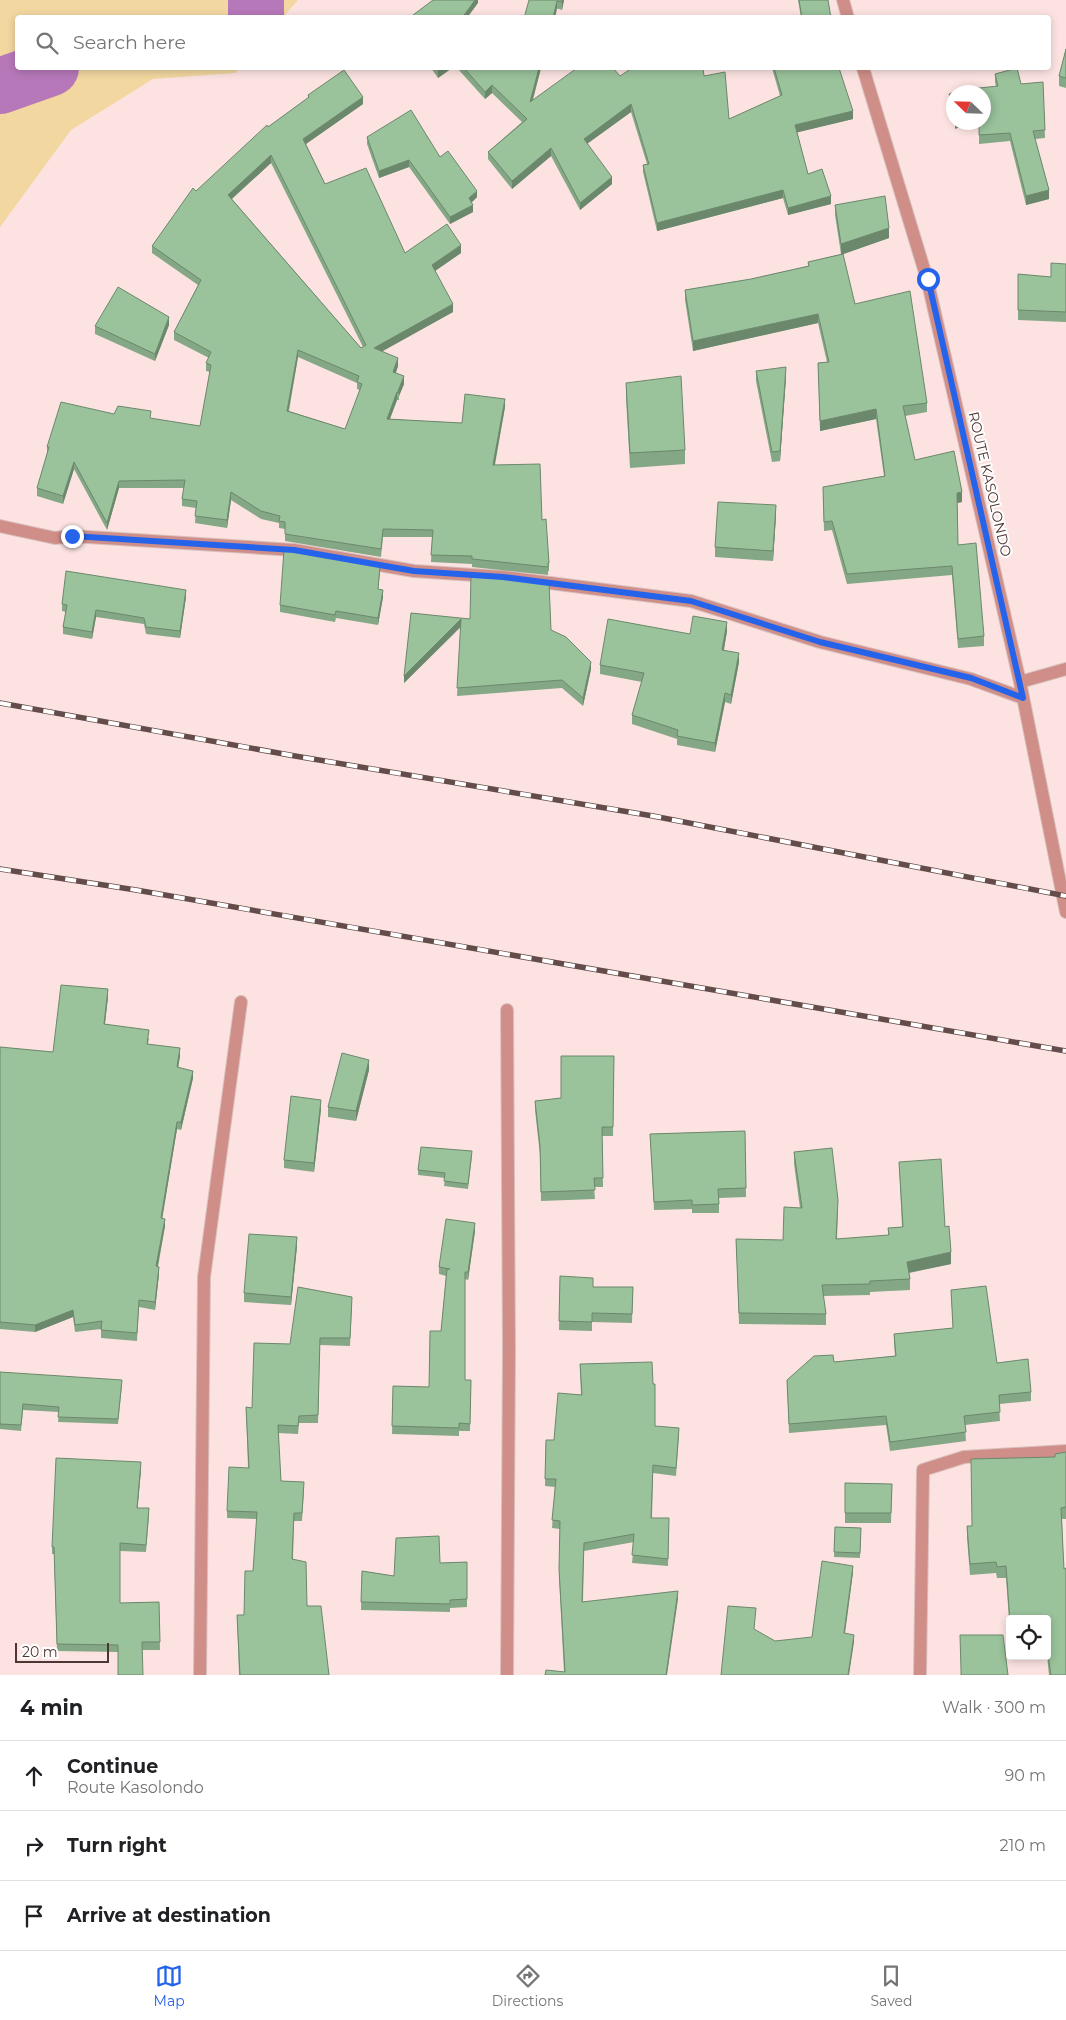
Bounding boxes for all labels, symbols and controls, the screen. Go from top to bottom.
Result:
search box [15,15,1051,70]
icon: search [33,29,61,57]
text: Search here [73,31,186,54]
north arrow [946,85,991,130]
route start [917,268,940,291]
street label: ROUTE KASOLONDO [965,410,1016,559]
route end [61,525,84,548]
map controls [1006,1615,1051,1660]
button: locate [1006,1615,1051,1660]
scale bar [15,1640,109,1663]
text: 20 m [22,1643,58,1661]
text: 4 min [20,1695,83,1720]
text: Walk · 300 m [942,1698,1046,1717]
text: Continue [67,1755,158,1778]
icon: ahead [20,1762,48,1790]
text: 90 m [1004,1766,1046,1785]
text: Route Kasolondo [67,1778,204,1797]
icon: right [20,1832,48,1860]
text: Turn right [67,1834,167,1857]
text: 210 m [999,1836,1046,1855]
icon: arrive [20,1902,48,1930]
text: Arrive at destination [67,1904,271,1927]
tab: Map [154,1962,185,2010]
tab: Directions [492,1962,563,2010]
tab: Saved [870,1962,912,2010]

